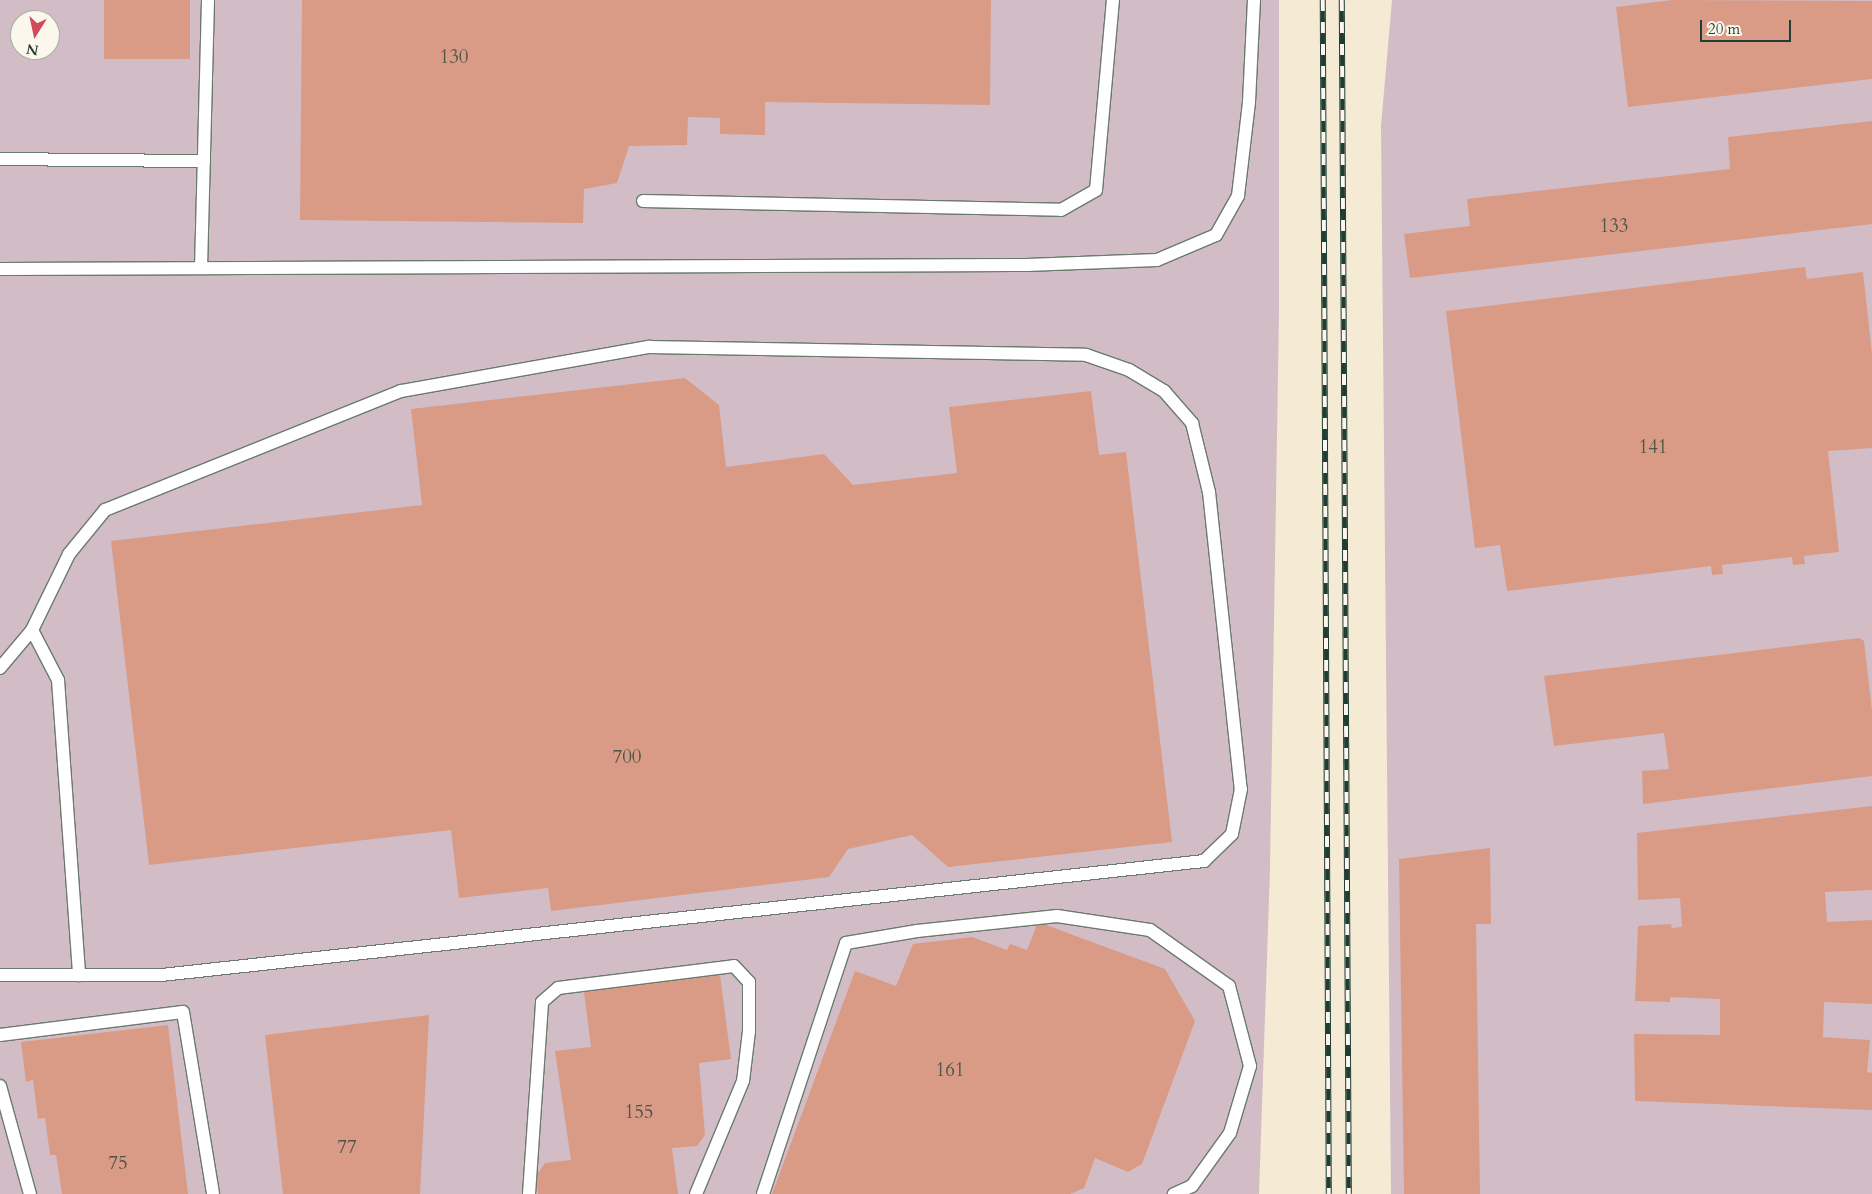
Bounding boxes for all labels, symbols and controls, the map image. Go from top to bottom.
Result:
north arrow [10,10,60,60]
scale bar [1702,10,1793,42]
text: 20 m [1708,19,1740,39]
text: N [25,39,40,60]
house number: 130 [439,47,469,69]
house number: 133 [1599,216,1629,238]
house number: 141 [1638,437,1668,459]
house number: 700 [612,747,642,769]
house number: 161 [935,1060,965,1082]
house number: 155 [624,1102,654,1124]
house number: 77 [337,1137,357,1159]
house number: 75 [108,1153,128,1175]

